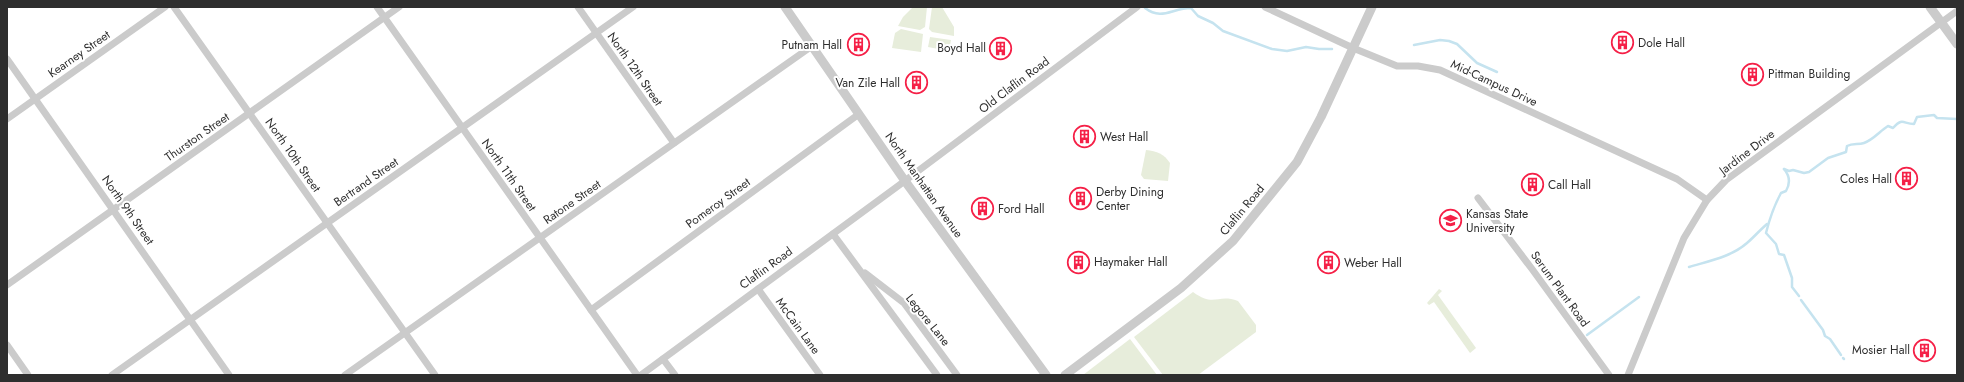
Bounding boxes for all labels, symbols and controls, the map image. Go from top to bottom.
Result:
street label: Kearney Street [44,26,114,82]
street label: North 12th Street [603,28,667,110]
building icon: Dole Hall [1609,30,1635,56]
building icon: Putnam Hall [845,32,871,58]
place label: Dole Hall [1638,34,1685,52]
building icon: Boyd Hall [988,35,1014,61]
place label: Putnam Hall [782,36,842,54]
place label: Boyd Hall [937,39,986,57]
street label: Old Claflin Road [975,52,1053,118]
street label: Mid-Campus Drive [1448,55,1540,111]
building icon: Pittman Building [1739,61,1765,87]
place label: Pittman Building [1768,65,1850,83]
building icon: Van Zile Hall [903,70,929,96]
place label: Van Zile Hall [836,74,900,92]
street label: Thurston Street [161,108,233,166]
street label: North 10th Street [261,114,325,196]
building icon: West Hall [1072,124,1098,150]
street label: Jardine Drive [1714,125,1779,180]
street label: North Manhattan Avenue [881,128,967,242]
place label: West Hall [1100,128,1148,146]
street label: North 11th Street [477,135,541,215]
street label: Bertrand Street [330,153,402,211]
building icon: Coles Hall [1894,166,1920,192]
place label: Coles Hall [1840,170,1892,188]
street label: North 9th Street [97,172,159,248]
building icon: Call Hall [1519,172,1545,198]
street label: Pomeroy Street [682,173,754,233]
street label: Ratone Street [540,175,605,228]
place label: Call Hall [1548,176,1591,194]
street label: Claflin Road [1215,181,1269,239]
place label: Derby Dining Center [1096,183,1164,215]
building icon: Derby Dining Center [1067,186,1093,212]
building icon: Ford Hall [969,196,995,222]
place label: Ford Hall [998,200,1045,218]
place label: Kansas State University [1466,205,1528,237]
school or university icon: Kansas State University [1438,208,1464,234]
street label: Claflin Road [736,243,796,293]
street label: Serum Plant Road [1526,247,1594,331]
building icon: Haymaker Hall [1065,249,1091,275]
building icon: Weber Hall [1316,250,1342,276]
place label: Haymaker Hall [1094,253,1168,271]
place label: Weber Hall [1344,254,1402,272]
street label: Legore Lane [901,290,955,350]
street label: McCain Lane [771,294,825,358]
building icon: Mosier Hall [1912,337,1938,363]
place label: Mosier Hall [1852,341,1910,359]

